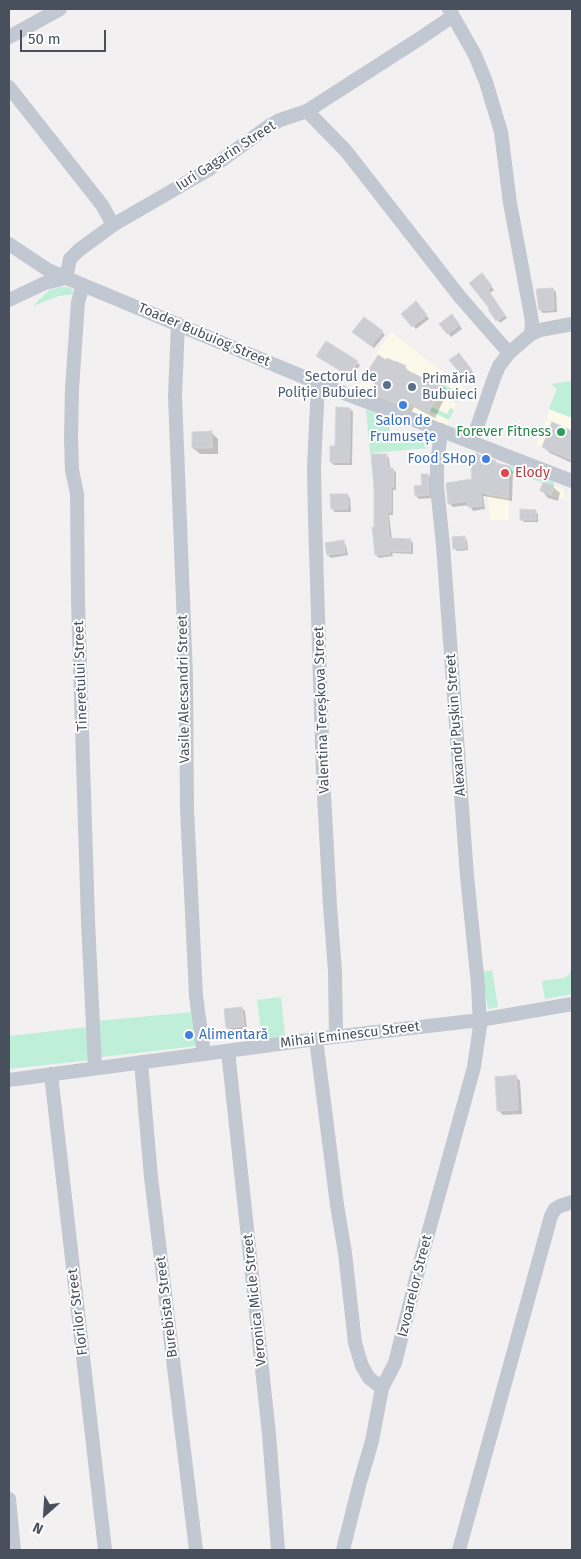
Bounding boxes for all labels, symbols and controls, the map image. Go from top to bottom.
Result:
scale bar [22,20,109,52]
text: 50 m [28,30,61,48]
street label: Iuri Gagarin Street [173,117,279,195]
street label: Toader Bubuiog Street [136,300,272,370]
place label: Sectorul de Poliție Bubuieci [277,369,377,402]
place label: Primăria Bubuieci [422,371,477,404]
marker: Sectorul de Poliție Bubuieci [381,379,393,391]
marker: Primăria Bubuieci [406,381,418,393]
marker: Salon de Frumusețe [397,399,409,411]
place label: Salon de Frumusețe [370,413,436,446]
place label: Forever Fitness [456,424,551,440]
marker: Forever Fitness [555,426,567,438]
place label: Food SHop [408,451,476,467]
marker: Food SHop [480,453,492,465]
place label: Elody [515,465,550,481]
marker: Elody [499,467,511,479]
street label: Vasile Alecsandri Street [174,615,194,763]
street label: Tineretului Street [71,620,91,732]
street label: Valentina Tereșkova Street [311,626,333,794]
street label: Alexandr Pușkin Street [443,653,469,797]
street label: Mihai Eminescu Street [279,1018,421,1052]
place label: Alimentară [199,1027,268,1043]
marker: Alimentară [183,1029,195,1041]
street label: Veronica Micle Street [240,1233,270,1367]
street label: Izvoarelor Street [394,1233,436,1339]
street label: Burebista Street [152,1255,182,1359]
street label: Florilor Street [64,1268,92,1356]
north arrow [20,1489,70,1539]
text: N [30,1518,46,1538]

